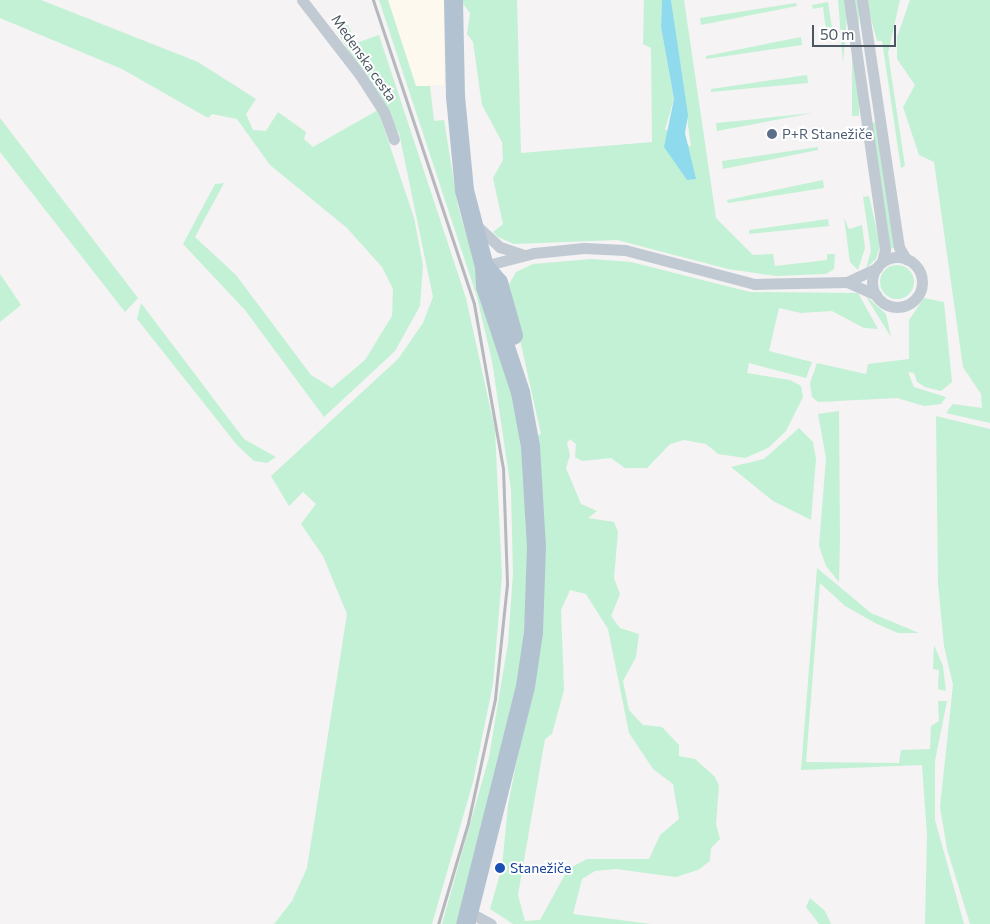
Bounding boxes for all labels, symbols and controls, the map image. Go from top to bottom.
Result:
street label: Medenska cesta [328,11,400,105]
scale bar [815,15,899,47]
text: 50 m [820,25,854,43]
place label: P+R Stanežiče [782,126,872,142]
marker: P+R Stanežiče [766,128,778,140]
place label: Stanežiče [510,860,571,876]
marker: Stanežiče [494,862,506,874]

